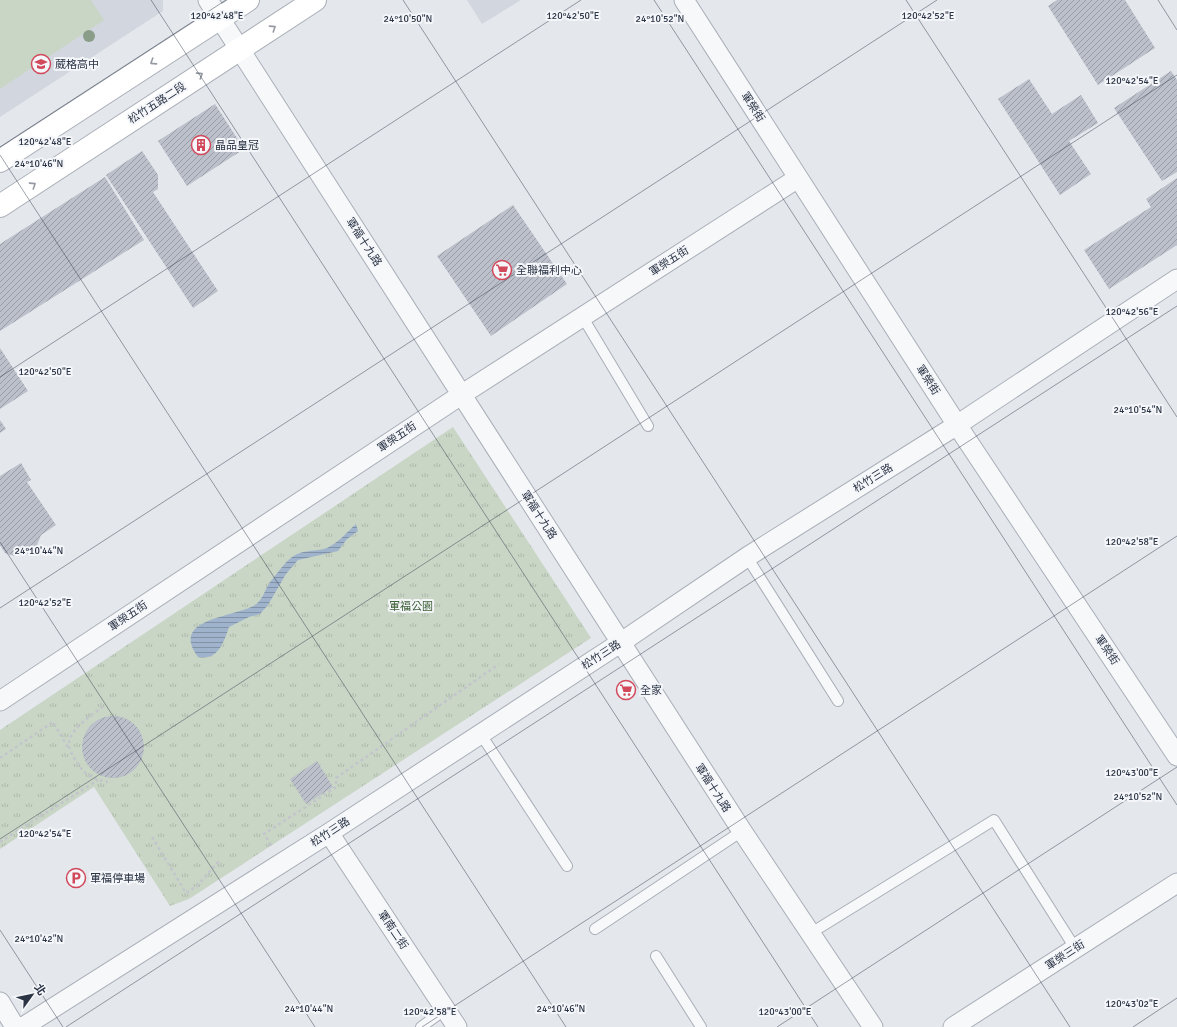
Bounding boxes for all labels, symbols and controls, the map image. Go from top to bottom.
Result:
text: 120°42'48"E [190,10,244,22]
text: 120°42'50"E [546,10,600,22]
text: 120°42'52"E [901,10,955,22]
text: 24°10'50"N [384,13,432,25]
text: 24°10'52"N [636,13,684,25]
one-way arrow [268,26,275,33]
school or university icon: 葳格高中 [30,53,52,75]
one-way arrow [150,57,157,64]
place label: 葳格高中 [55,58,99,71]
one-way arrow [196,72,203,80]
text: 120°42'54"E [1105,75,1159,87]
street label: 松竹五路二段 [126,80,188,126]
street label: 軍榮街 [739,90,767,124]
building icon: 晶品皇冠 [190,134,212,156]
text: 120°42'48"E [18,136,72,148]
place label: 晶品皇冠 [215,139,259,152]
text: 24°10'46"N [15,158,63,170]
one-way arrow [29,182,36,190]
street label: 軍福十九路 [344,215,384,269]
street label: 軍榮五街 [647,244,691,278]
supermarket icon: 全聯福利中心 [491,259,513,281]
place label: 全聯福利中心 [516,264,582,277]
text: 120°42'56"E [1105,306,1159,318]
street label: 軍榮街 [914,363,942,397]
text: 120°42'50"E [18,366,72,378]
text: 24°10'54"N [1114,404,1162,416]
street label: 軍榮五街 [375,419,419,455]
street label: 松竹三路 [851,461,895,495]
street label: 軍福十九路 [519,488,559,542]
text: 120°42'58"E [1105,536,1159,548]
text: 24°10'44"N [15,545,63,557]
text: 120°42'52"E [18,597,72,609]
street label: 軍榮五街 [106,598,150,634]
park label: 軍福公園 [389,600,433,613]
street label: 軍榮街 [1092,633,1122,667]
street label: 松竹三路 [579,638,623,672]
supermarket icon: 全家 [615,679,637,701]
place label: 全家 [640,684,662,697]
street label: 軍福十九路 [693,761,733,815]
text: 120°43'00"E [1105,767,1159,779]
text: 24°10'52"N [1114,791,1162,803]
street label: 松竹三路 [308,815,352,849]
text: 120°42'54"E [18,828,72,840]
parking icon: 軍福停車場 [65,867,87,889]
place label: 軍福停車場 [90,872,145,885]
street label: 軍南二街 [375,908,411,952]
text: 24°10'42"N [15,933,63,945]
street label: 軍榮三街 [1043,938,1087,972]
north arrow [12,975,52,1015]
text: 北 [32,982,48,998]
text: 120°43'02"E [1105,998,1159,1010]
text: 24°10'44"N [285,1003,333,1015]
text: 24°10'46"N [537,1003,585,1015]
text: 120°42'58"E [403,1006,457,1018]
text: 120°43'00"E [758,1006,812,1018]

